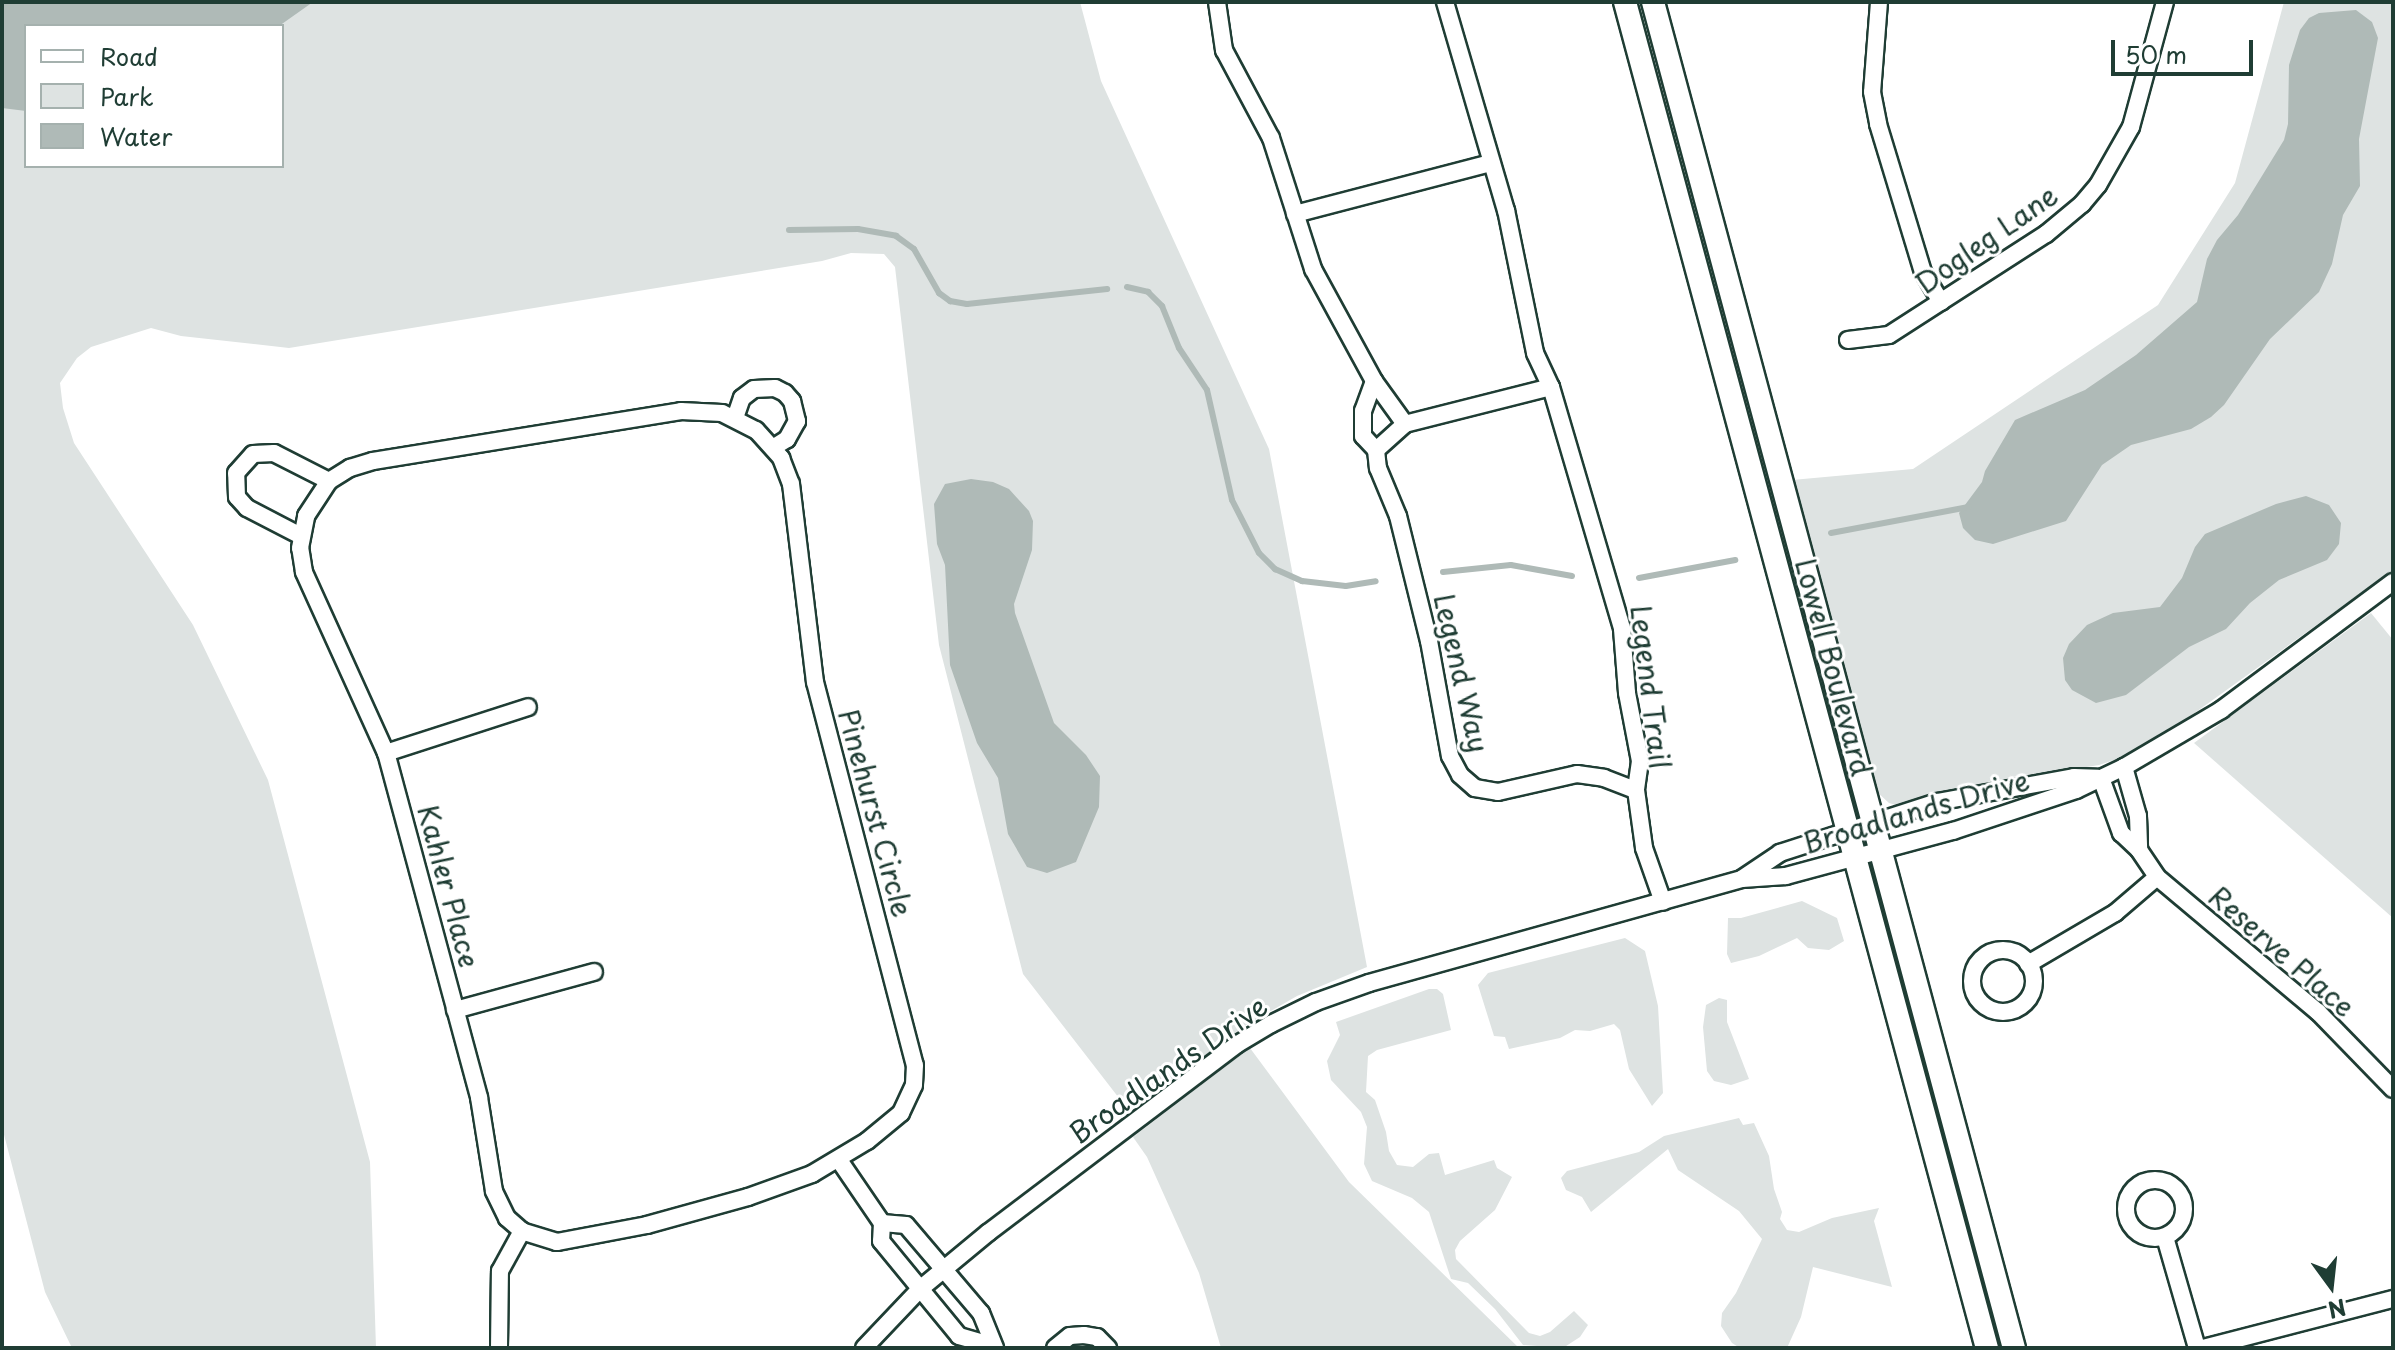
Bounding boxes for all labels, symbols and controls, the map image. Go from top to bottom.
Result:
legend [24,24,284,168]
scale bar [2115,24,2257,74]
text: 50 m [2125,36,2187,72]
text: Road [100,38,158,74]
text: Park [100,78,154,114]
text: Water [100,118,172,154]
street label: Dogleg Lane [1907,177,2065,301]
street label: Lowell Boulevard [1789,554,1879,780]
street label: Legend Way [1427,591,1497,755]
street label: Legend Trail [1624,603,1678,771]
street label: Pinehurst Circle [832,705,920,921]
street label: Broadlands Drive [1799,763,2033,859]
street label: Kahler Place [411,800,487,972]
street label: Reserve Place [2202,879,2362,1023]
street label: Broadlands Drive [1063,988,1273,1150]
north arrow [2291,1246,2371,1326]
text: N [2325,1291,2350,1328]

